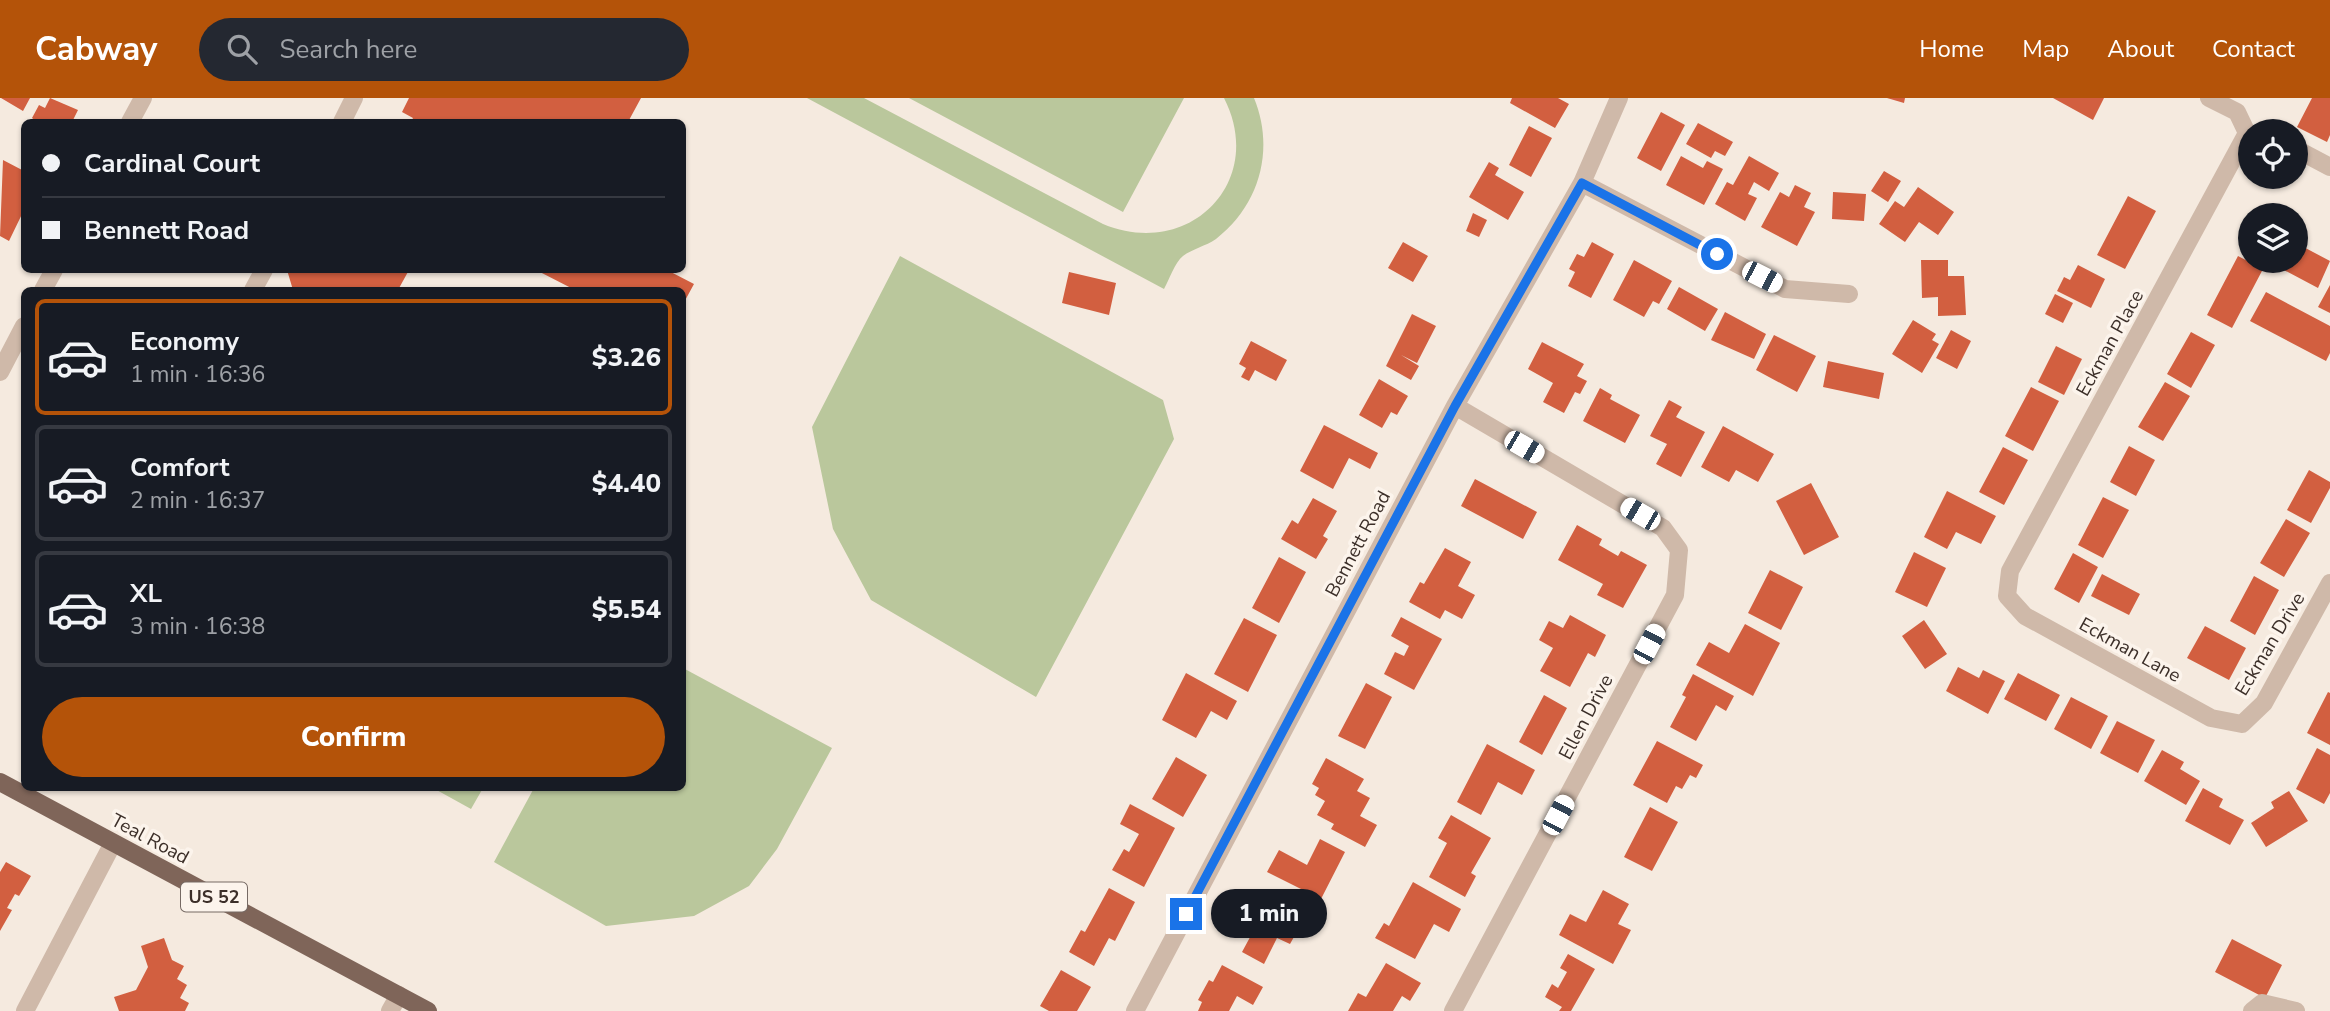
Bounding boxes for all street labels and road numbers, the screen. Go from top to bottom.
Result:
street label: Eckman Place [2070,285,2150,401]
street label: Bennett Road [1319,486,1397,602]
street label: Eckman Drive [2229,587,2311,701]
street label: Eckman Lane [2074,611,2186,689]
street label: Ellen Drive [1553,670,1619,764]
street label: Teal Road [106,808,194,870]
road number: US 52 [181,882,247,912]

